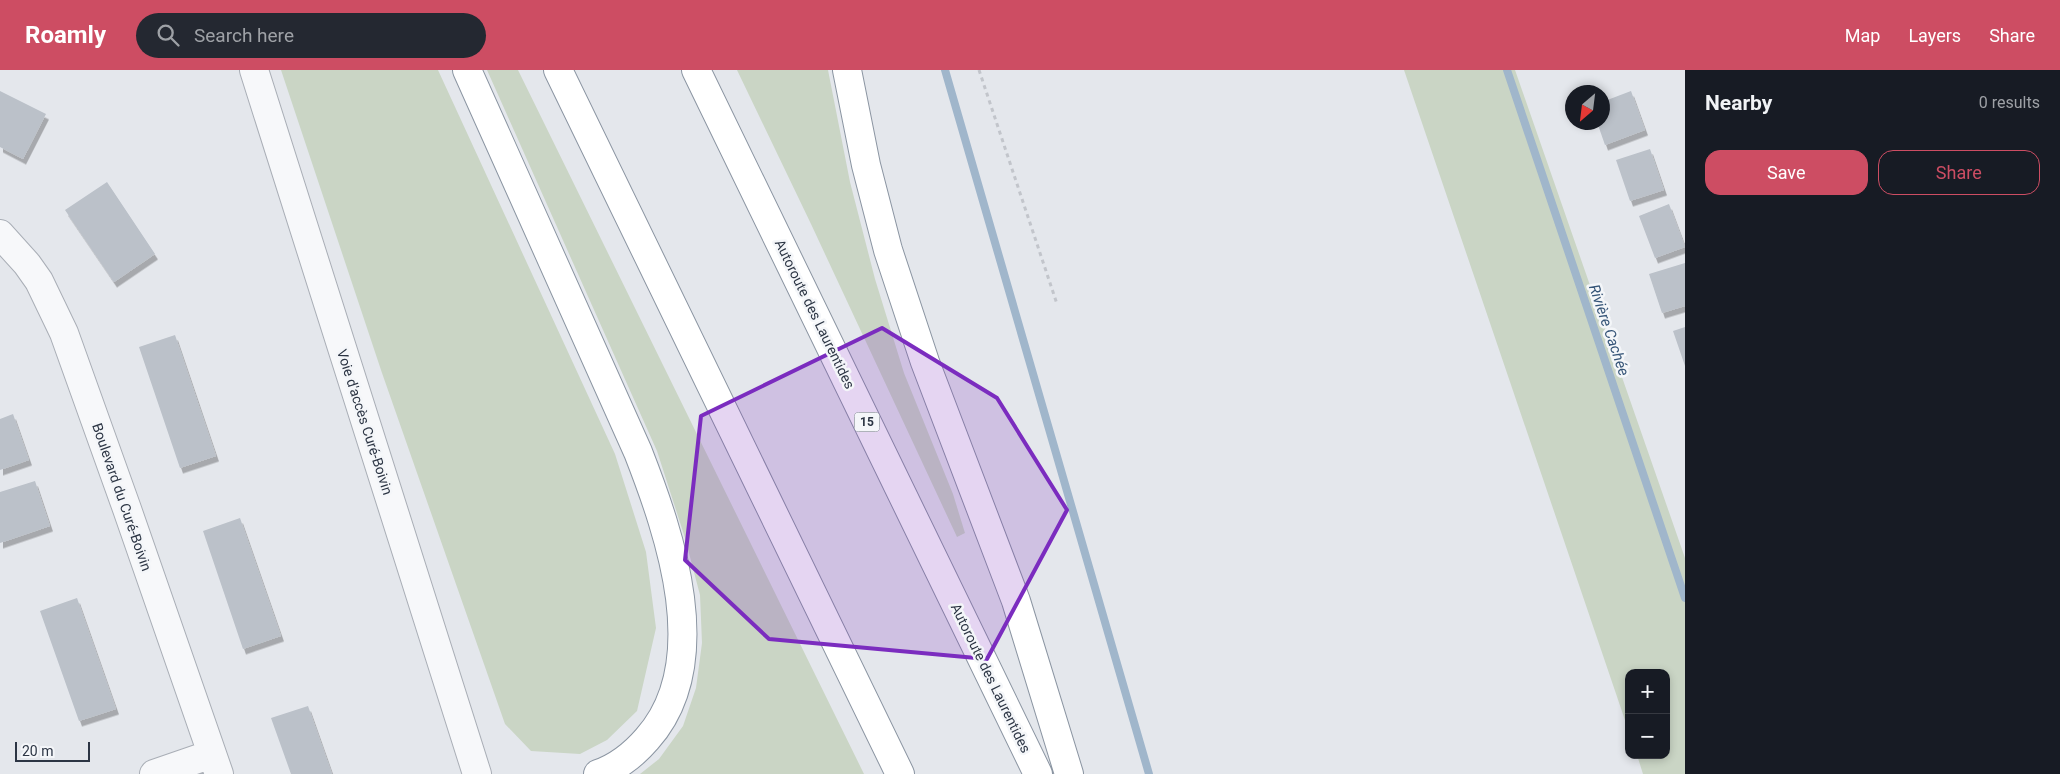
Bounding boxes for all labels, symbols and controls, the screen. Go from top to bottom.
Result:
search box [136,13,486,58]
text: Roamly [25,21,106,49]
icon: search [154,21,182,49]
text: Search here [194,24,294,47]
text: Map [1845,25,1880,46]
text: Layers [1908,25,1961,46]
text: Share [1989,25,2035,46]
north arrow [1565,85,1610,130]
text: Nearby [1705,91,1772,115]
text: 0 results [1979,93,2040,112]
button: Save [1705,150,1868,195]
button: Share [1878,150,2040,195]
street label: Autoroute des Laurentides [772,237,858,391]
water label: Rivière Cachée [1585,282,1633,378]
street label: Voie d'accès Curé-Boivin [334,347,396,497]
road number: 15 [854,412,880,432]
street label: Boulevard du Curé-Boivin [89,421,155,573]
street label: Autoroute des Laurentides [948,601,1034,755]
map controls [1625,669,1670,759]
button: + [1625,669,1670,714]
button: − [1625,714,1670,759]
scale bar [15,739,90,762]
text: 20 m [22,743,54,759]

